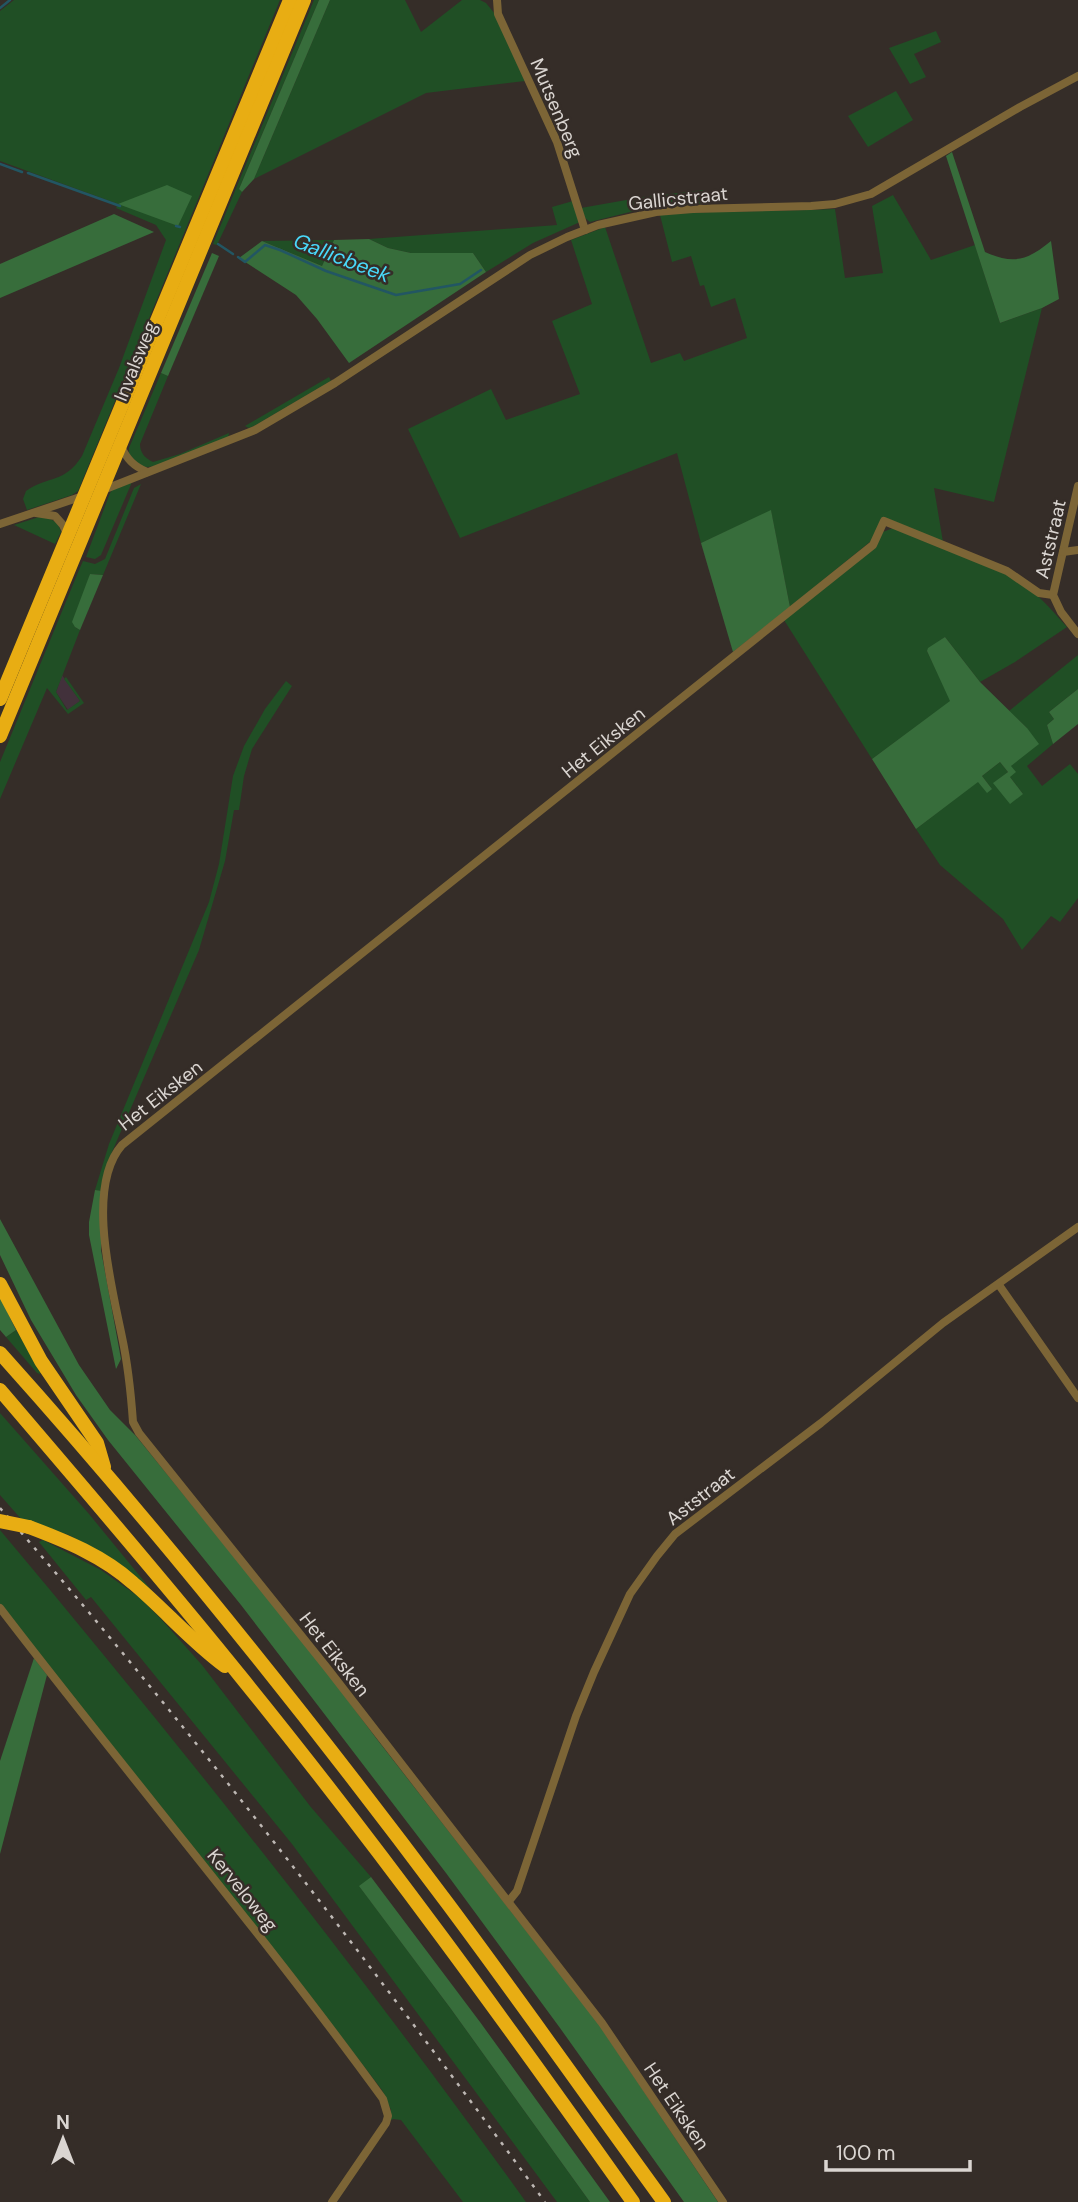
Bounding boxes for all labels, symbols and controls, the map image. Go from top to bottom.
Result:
street label: Mutsenberg [524,55,589,162]
street label: Gallicstraat [627,181,729,216]
water label: Gallicbeek [289,227,395,289]
street label: Invalsweg [108,317,163,405]
street label: Aststraat [1029,497,1072,581]
street label: Het Eiksken [556,701,650,784]
street label: Het Eiksken [113,1055,208,1136]
street label: Aststraat [661,1462,740,1531]
street label: Het Eiksken [294,1607,375,1702]
street label: Kerveloweg [202,1844,284,1937]
street label: Het Eiksken [638,2058,715,2155]
north arrow [28,2104,98,2174]
text: N [56,2110,70,2135]
scale bar [826,2128,970,2172]
text: 100 m [836,2139,896,2167]

